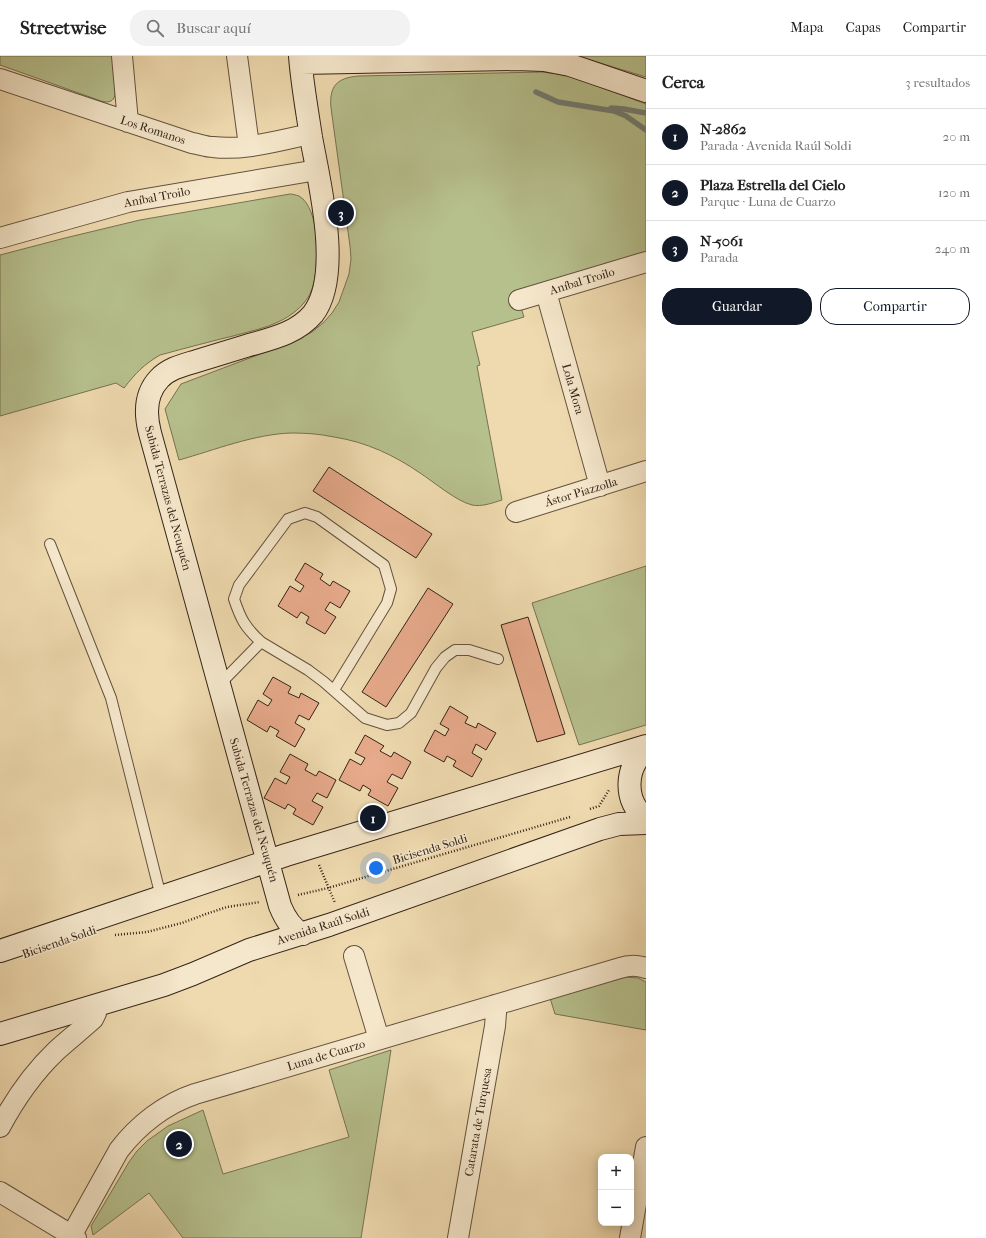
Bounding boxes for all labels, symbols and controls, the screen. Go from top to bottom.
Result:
search box [130,10,410,46]
text: Streetwise [20,17,106,39]
icon: search [144,17,166,39]
text: Buscar aquí [176,19,251,37]
text: Mapa [790,19,824,36]
text: Capas [846,19,881,36]
text: Compartir [903,19,966,36]
text: Cerca [662,72,704,92]
text: 3 resultados [905,75,970,90]
street label: Los Romanos [119,113,188,147]
text: N-2862 [700,120,746,138]
text: 1 [673,129,677,144]
text: 20 m [943,129,970,144]
text: Parada · Avenida Raúl Soldi [700,138,852,153]
text: Plaza Estrella del Cielo [700,176,845,194]
street label: Aníbal Troilo [122,184,191,210]
text: 2 [672,185,678,200]
text: 120 m [938,185,970,200]
text: Parque · Luna de Cuarzo [700,194,836,209]
pin: 3 [328,198,354,228]
text: N-5061 [700,232,743,250]
text: 3 [672,241,678,256]
text: 240 m [935,241,970,256]
text: Parada [700,250,738,265]
street label: Aníbal Troilo [547,264,616,298]
button: Guardar [662,288,812,325]
button: Compartir [820,288,970,325]
street label: Lola Mora [559,362,587,416]
street label: Subida Terrazas del Neuquén [142,424,194,572]
street label: Ástor Piazzolla [542,473,619,510]
street label: Subida Terrazas del Neuquén [227,736,281,884]
pin: 1 [360,803,386,833]
street label: Bicisenda Soldi [391,831,470,867]
your location [366,858,386,878]
street label: Avenida Raúl Soldi [274,904,372,948]
street label: Bicisenda Soldi [20,923,98,961]
street label: Luna de Cuarzo [285,1036,367,1074]
street label: Catarata de Turquesa [462,1066,495,1177]
pin: 2 [166,1129,192,1159]
map controls [598,1154,634,1226]
button: + [598,1154,634,1190]
button: − [598,1190,634,1226]

